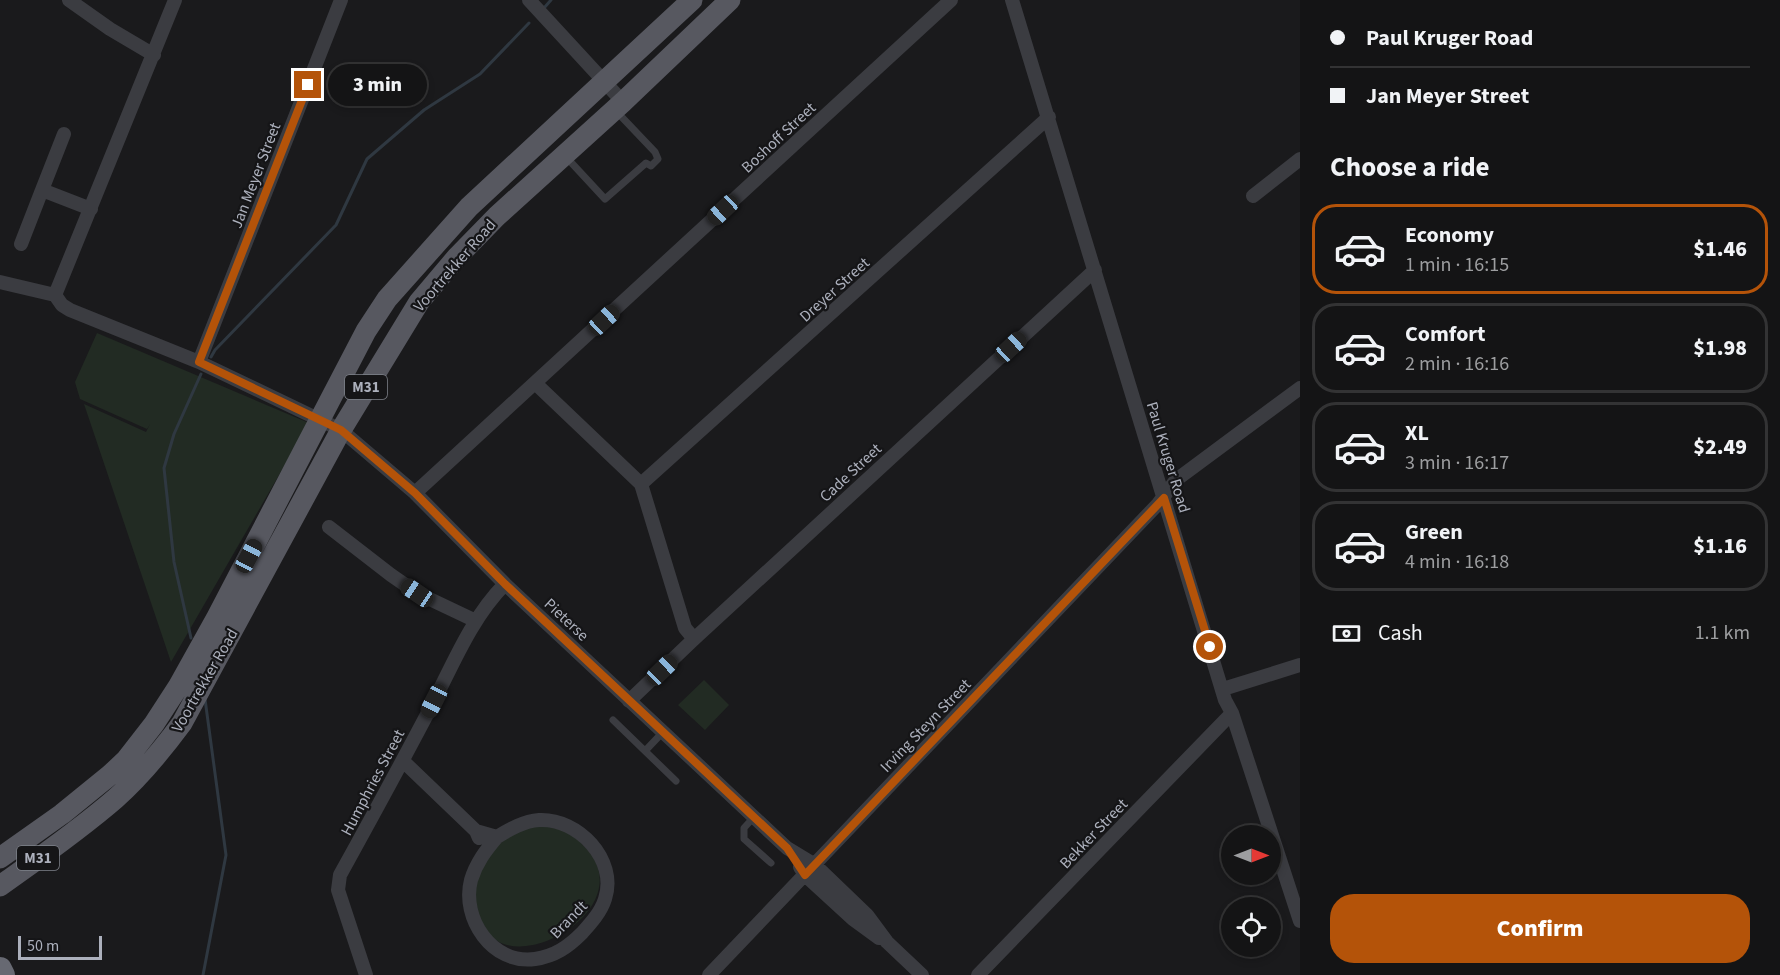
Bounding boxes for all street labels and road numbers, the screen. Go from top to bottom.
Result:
street label: Boshoff Street [737,97,821,178]
street label: Jan Meyer Street [226,119,286,231]
street label: Voortrekker Road [408,215,501,317]
street label: Dreyer Street [795,252,875,327]
road number: M31 [345,375,387,399]
street label: Paul Kruger Road [1141,399,1195,515]
street label: Cade Street [815,438,887,507]
street label: Pieterse [539,593,594,646]
street label: Voortrekker Road [166,625,243,736]
street label: Irving Steyn Street [875,674,977,777]
street label: Humphries Street [336,725,410,839]
street label: Bekker Street [1055,793,1133,874]
road number: M31 [17,846,59,870]
street label: Brandt [545,895,593,944]

